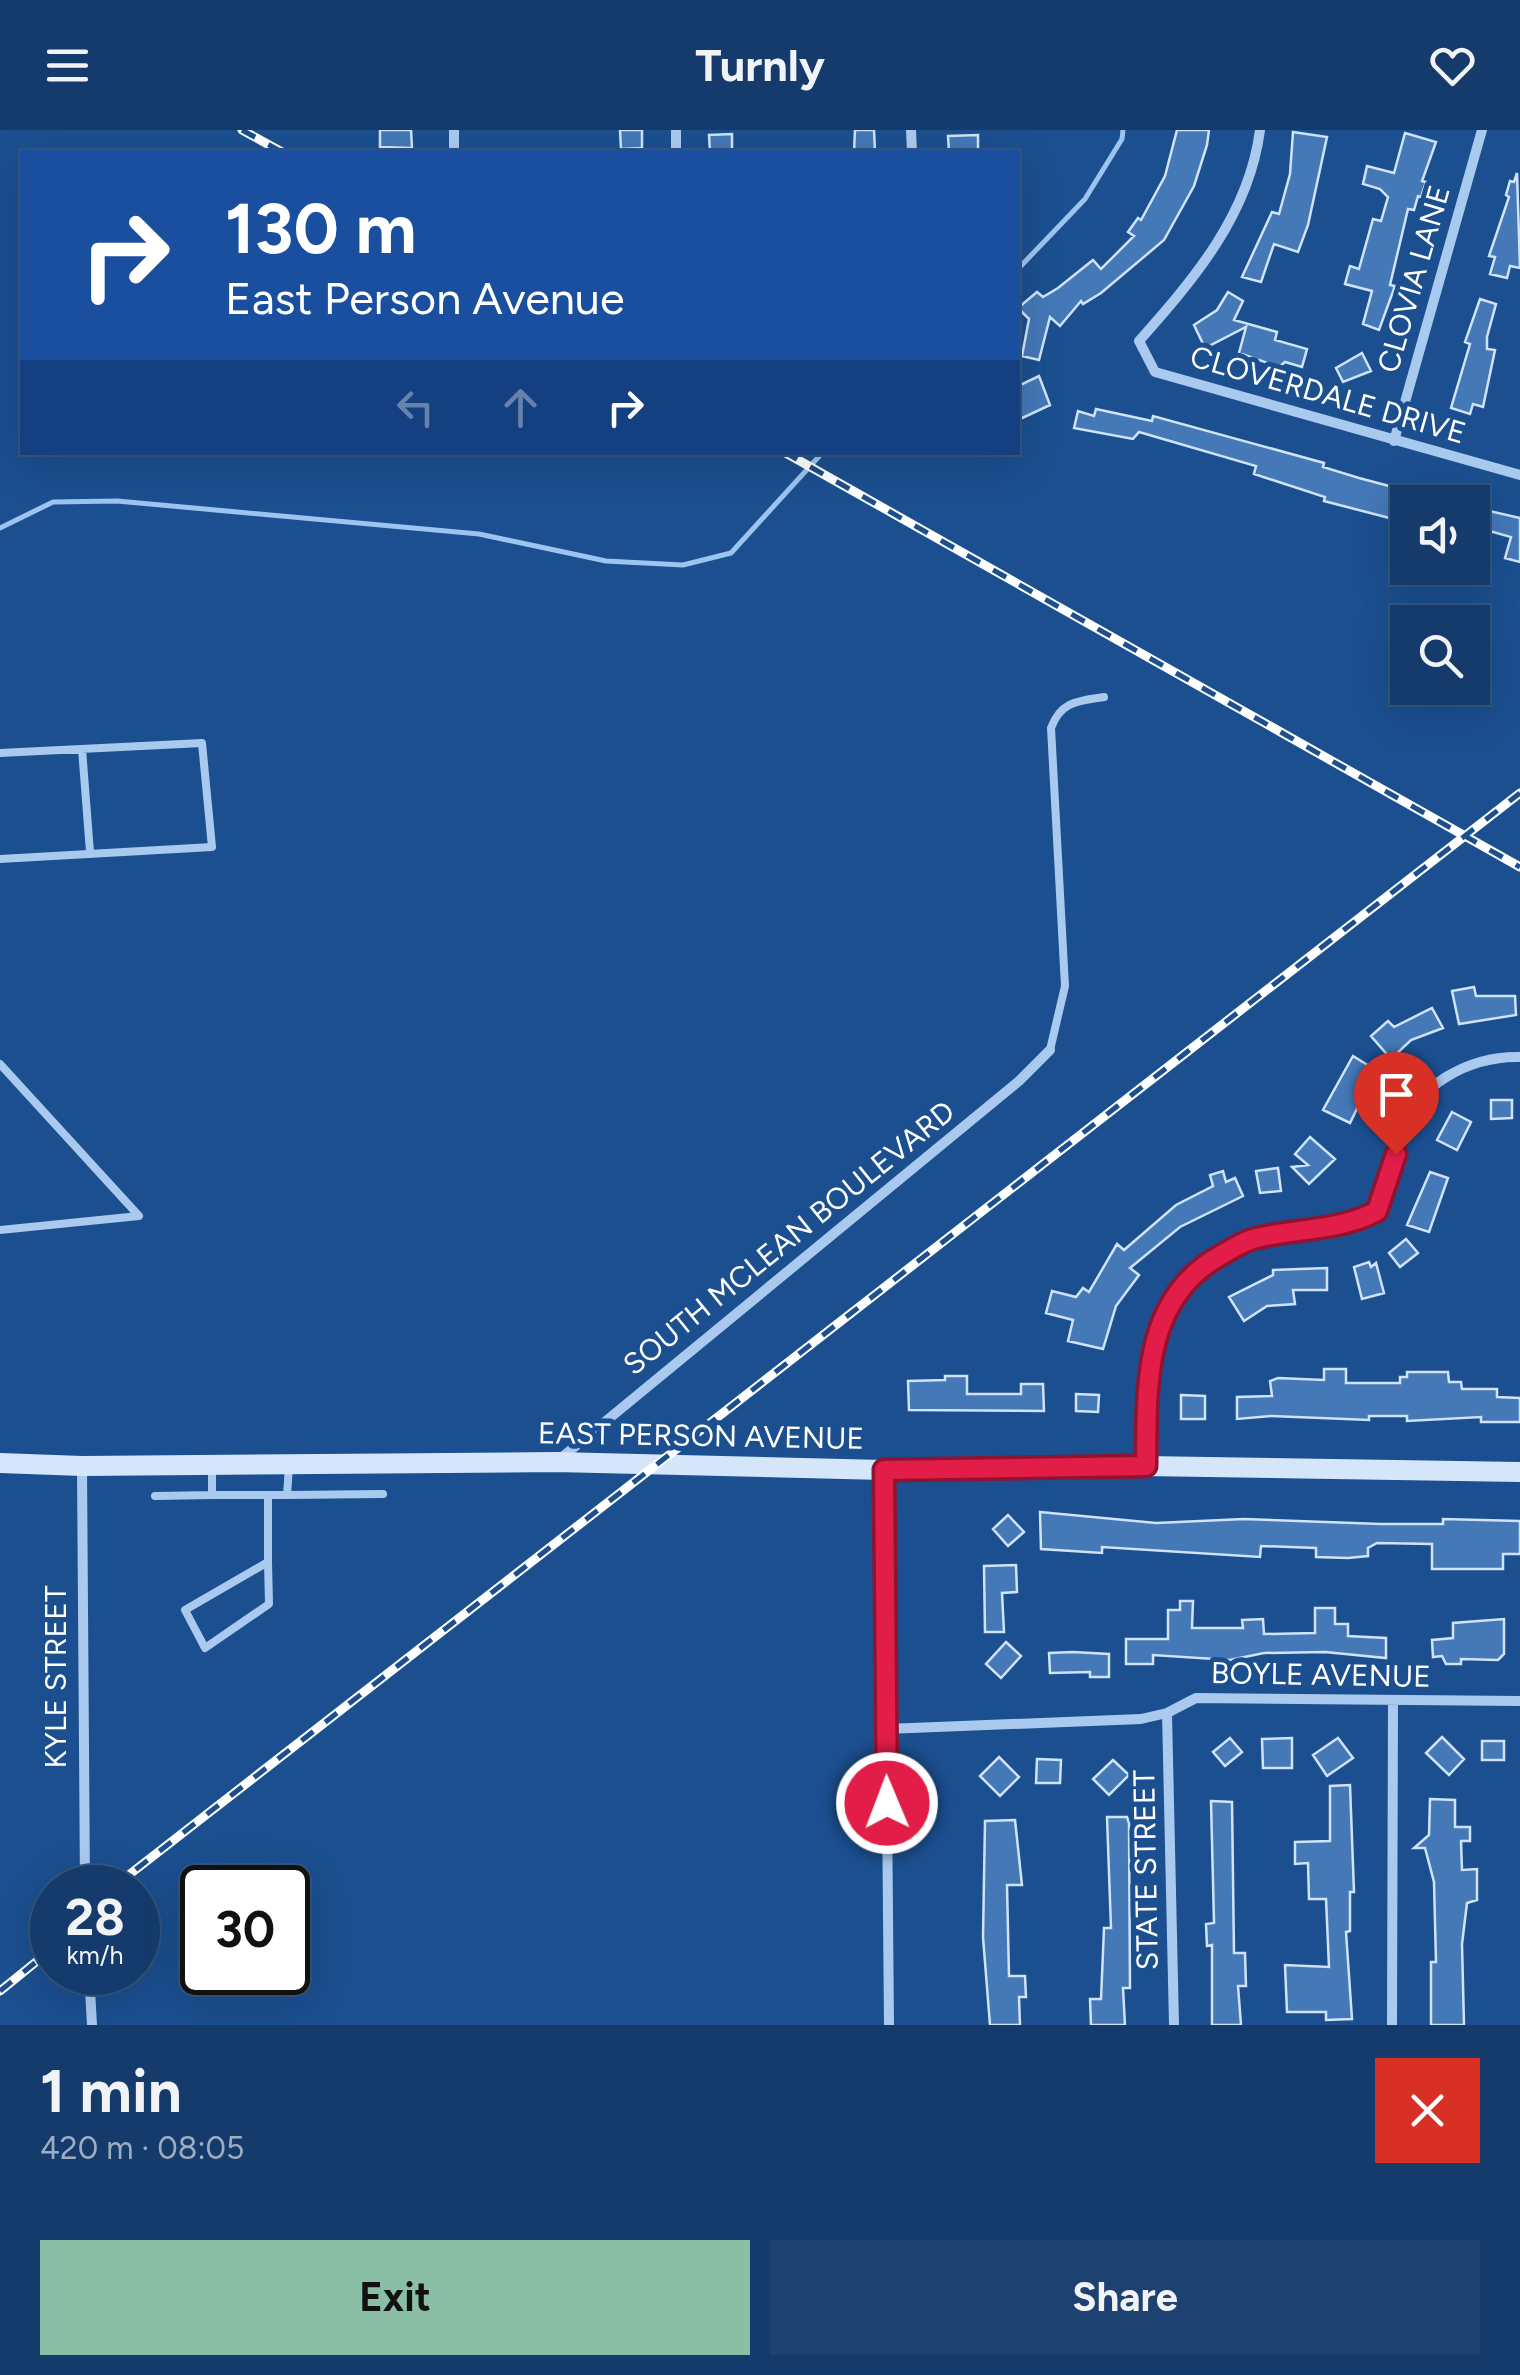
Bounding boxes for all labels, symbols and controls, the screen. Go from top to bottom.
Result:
icon: menu [40,38,95,93]
text: Turnly [695,38,825,92]
icon: heart [1425,38,1480,93]
street label: CLOVIA LANE [1369,181,1458,377]
text: 130 m [225,186,417,271]
icon: right [60,190,190,320]
text: East Person Avenue [225,271,625,325]
street label: CLOVERDALE DRIVE [1186,337,1470,452]
icon: left [388,380,443,435]
icon: ahead [493,380,548,435]
icon: right [598,380,653,435]
map controls [1390,485,1490,705]
button: sound [1390,485,1490,585]
button: search [1390,605,1490,705]
pin [1354,1052,1439,1155]
icon: arrive [1369,1067,1424,1122]
street label: SOUTH MCLEAN BOULEVARD [615,1092,962,1383]
street label: EAST PERSON AVENUE [537,1414,865,1457]
street label: KYLE STREET [37,1585,74,1769]
street label: BOYLE AVENUE [1211,1654,1431,1695]
position arrow [835,1751,939,1855]
street label: STATE STREET [1125,1769,1166,1971]
speed limit sign: 30 [180,1865,310,1995]
text: 28 [65,1887,125,1948]
text: km/h [66,1940,124,1970]
text: 1 min [40,2055,182,2127]
button: close [1375,2058,1480,2163]
text: 420 m · 08:05 [40,2129,245,2167]
button: Exit [40,2240,750,2355]
button: Share [770,2240,1480,2355]

